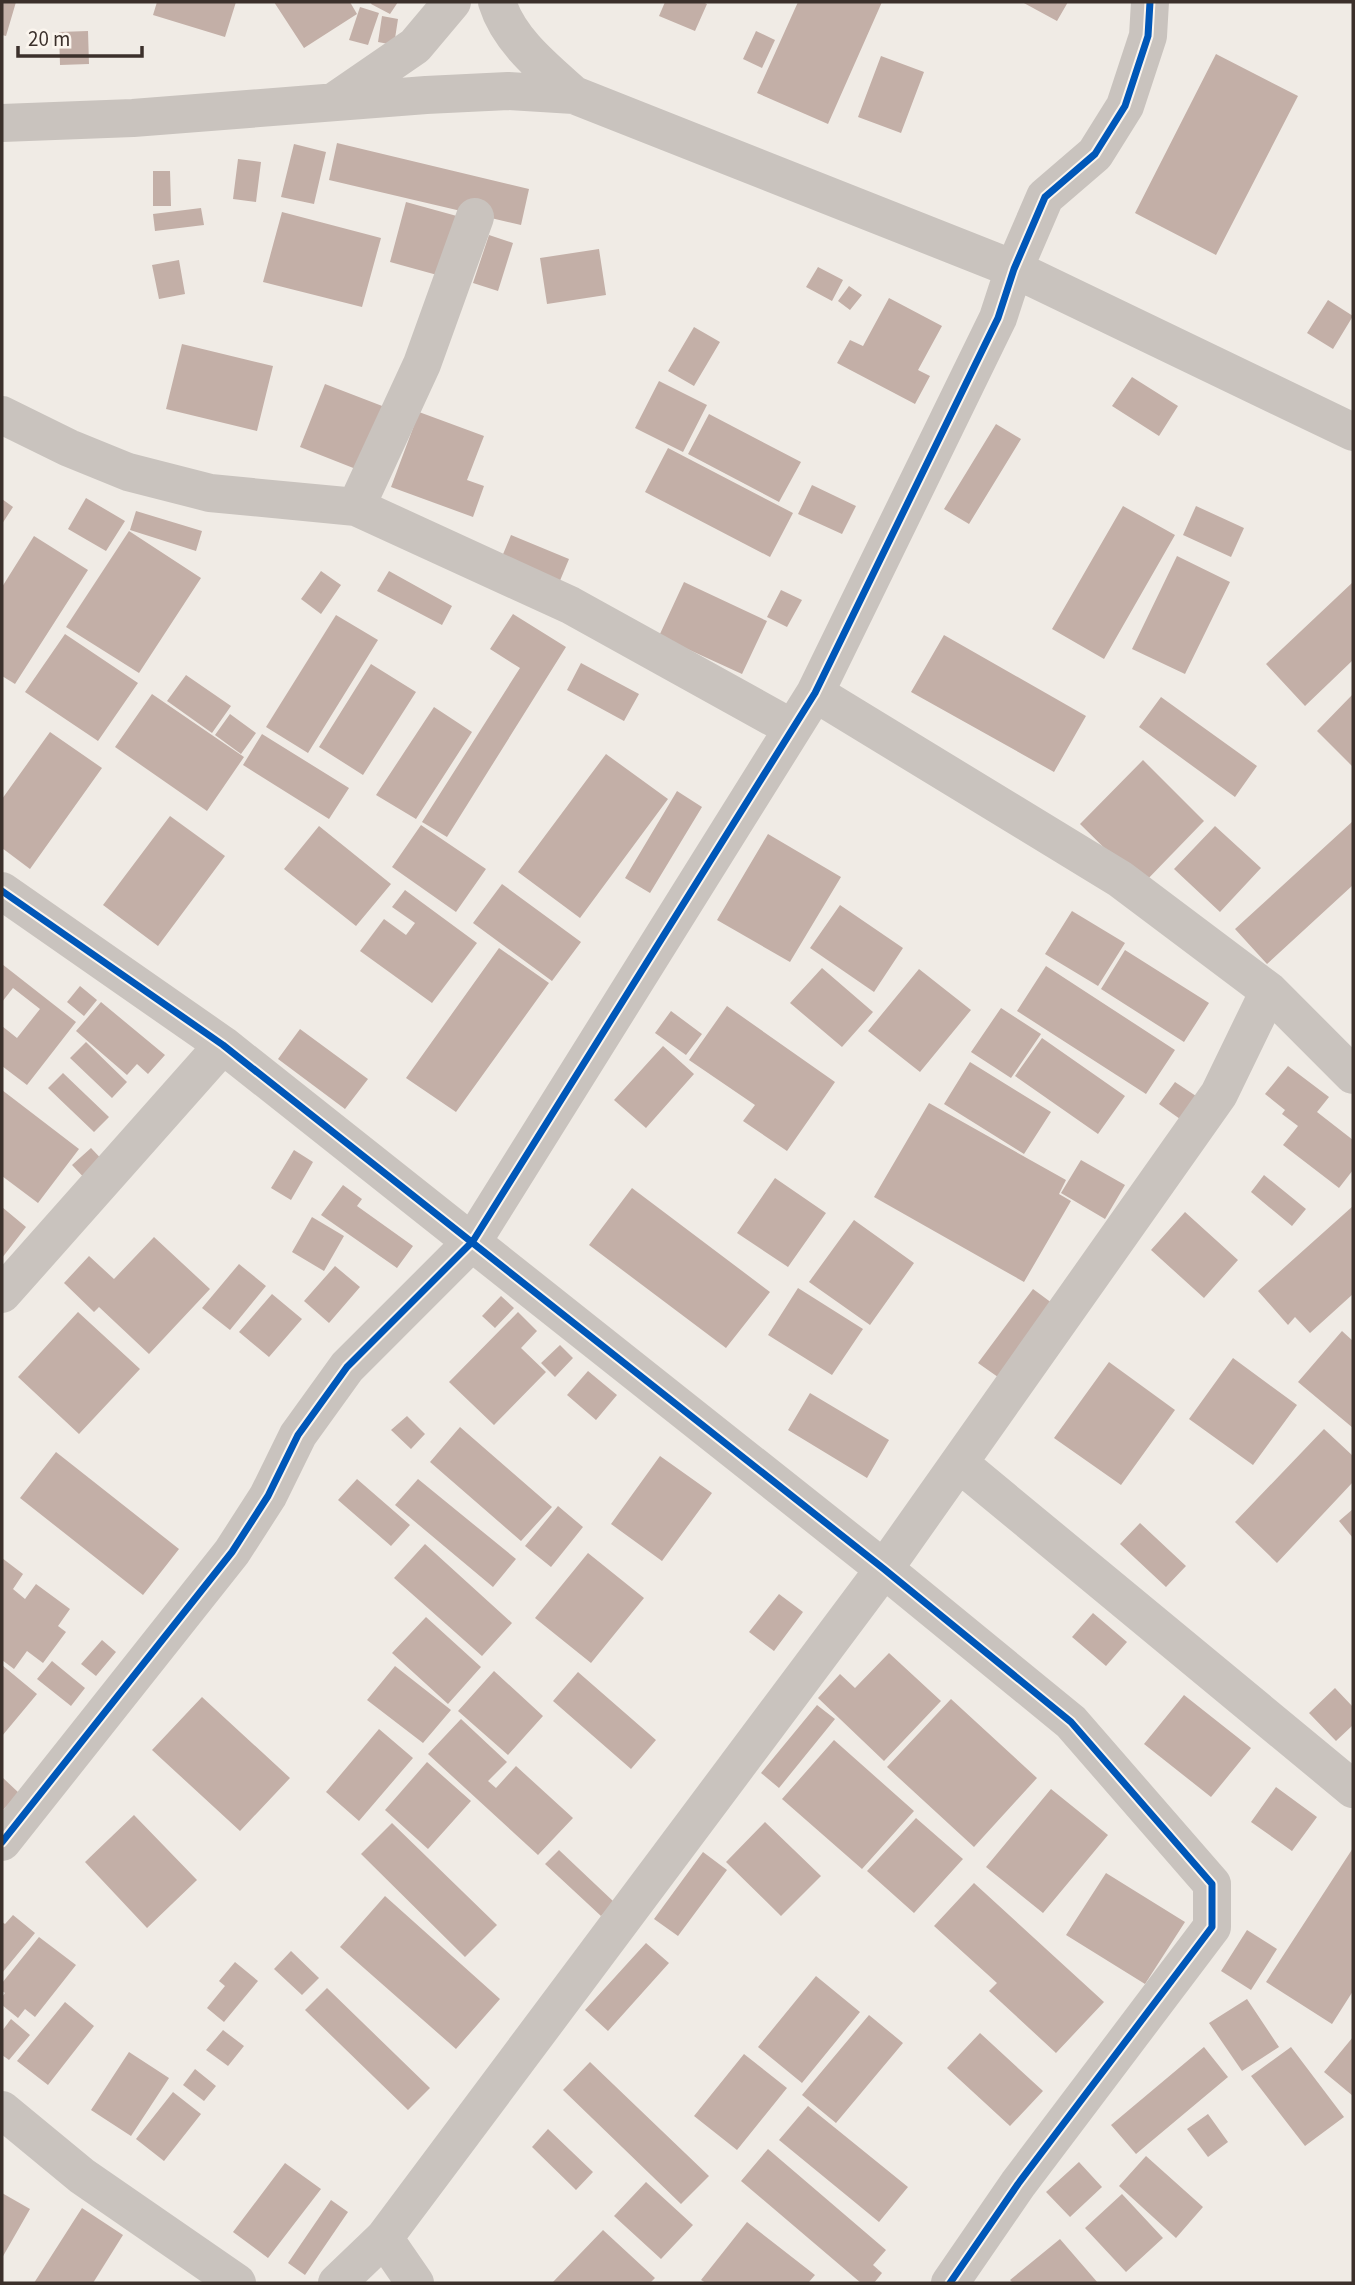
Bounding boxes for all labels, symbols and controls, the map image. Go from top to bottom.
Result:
scale bar [18,14,142,58]
text: 20 m [28,24,70,54]

